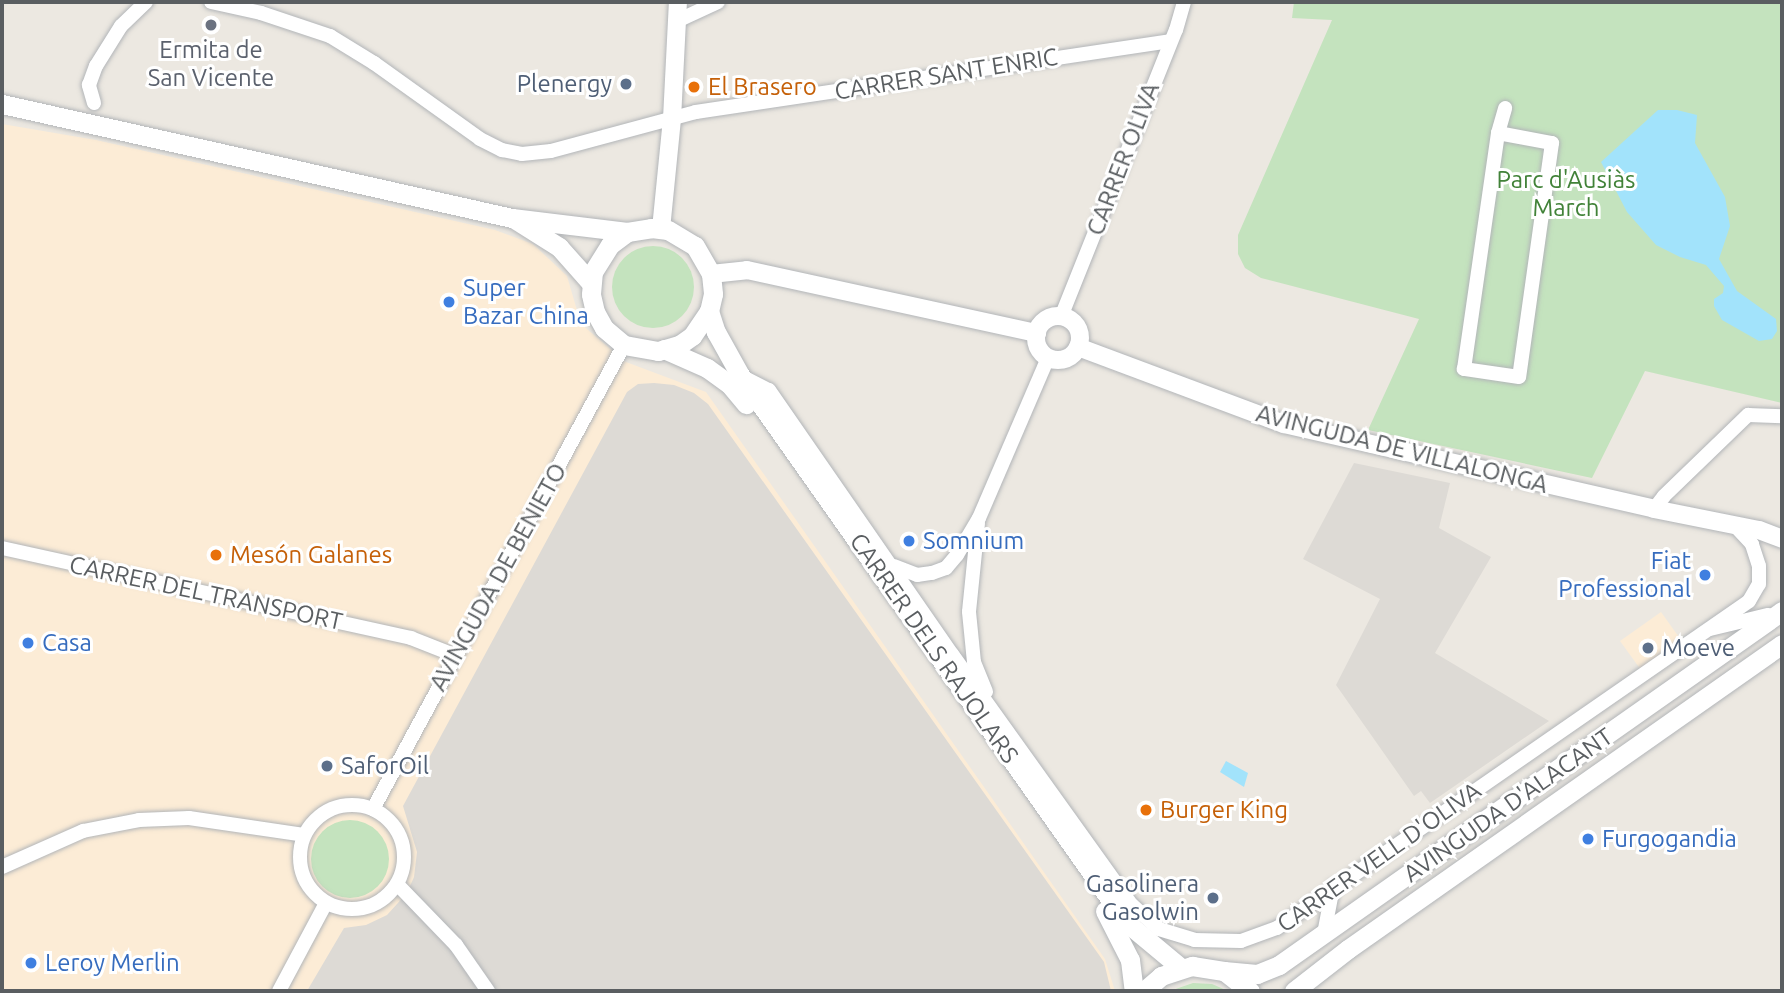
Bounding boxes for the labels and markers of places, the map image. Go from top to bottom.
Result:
marker: Ermita de San Vicente [203,17,219,33]
place label: Ermita de San Vicente [148,36,274,92]
place label: Plenergy [517,70,612,98]
place label: El Brasero [708,73,817,101]
marker: Plenergy [618,76,634,92]
marker: El Brasero [686,79,702,95]
place label: Super Bazar China [463,274,589,330]
marker: Super Bazar China [441,294,457,310]
place label: Somnium [923,527,1024,555]
marker: Somnium [901,533,917,549]
place label: Mesón Galanes [230,541,392,569]
marker: Mesón Galanes [208,547,224,563]
place label: Fiat Professional [1558,547,1691,603]
marker: Fiat Professional [1697,567,1713,583]
place label: Casa [42,629,92,657]
place label: Moeve [1662,634,1735,662]
marker: Casa [20,635,36,651]
marker: Moeve [1640,640,1656,656]
place label: SaforOil [341,752,429,780]
marker: SaforOil [319,758,335,774]
place label: Burger King [1160,796,1288,824]
marker: Burger King [1138,802,1154,818]
place label: Furgogandia [1602,825,1737,853]
marker: Furgogandia [1580,831,1596,847]
place label: Gasolinera Gasolwin [1086,870,1199,926]
marker: Gasolinera Gasolwin [1205,890,1221,906]
place label: Leroy Merlin [45,949,180,977]
marker: Leroy Merlin [23,955,39,971]

